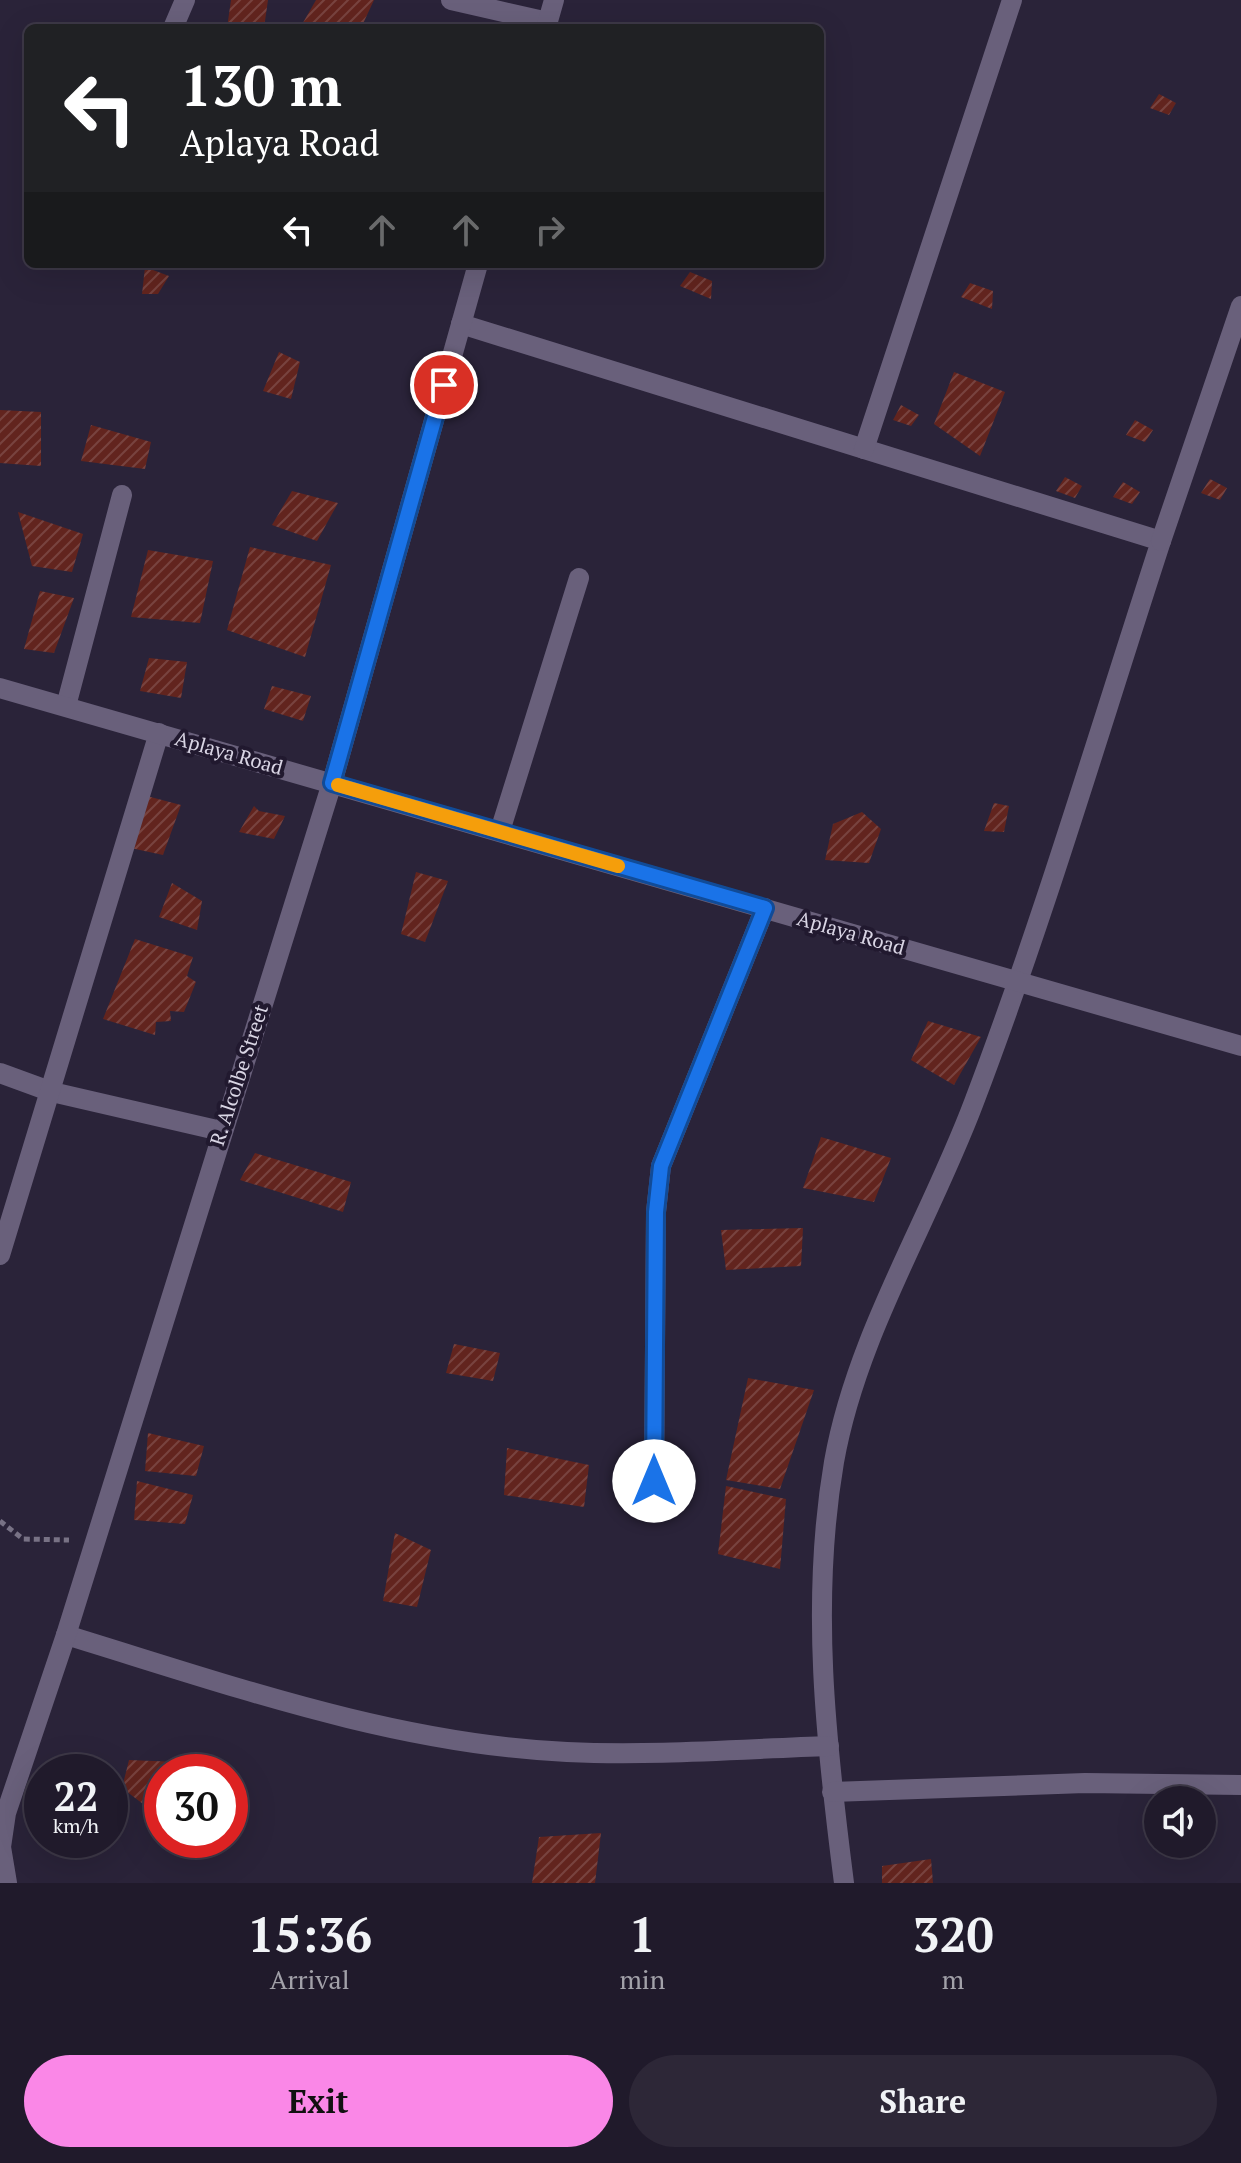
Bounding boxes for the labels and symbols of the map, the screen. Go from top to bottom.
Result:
pin [410,351,478,419]
street label: Aplaya Road [172,724,286,781]
street label: Aplaya Road [794,904,908,961]
street label: R. Alcolbe Street [203,1000,274,1149]
position arrow [612,1439,696,1523]
speed limit sign: 30 [144,1754,248,1858]

